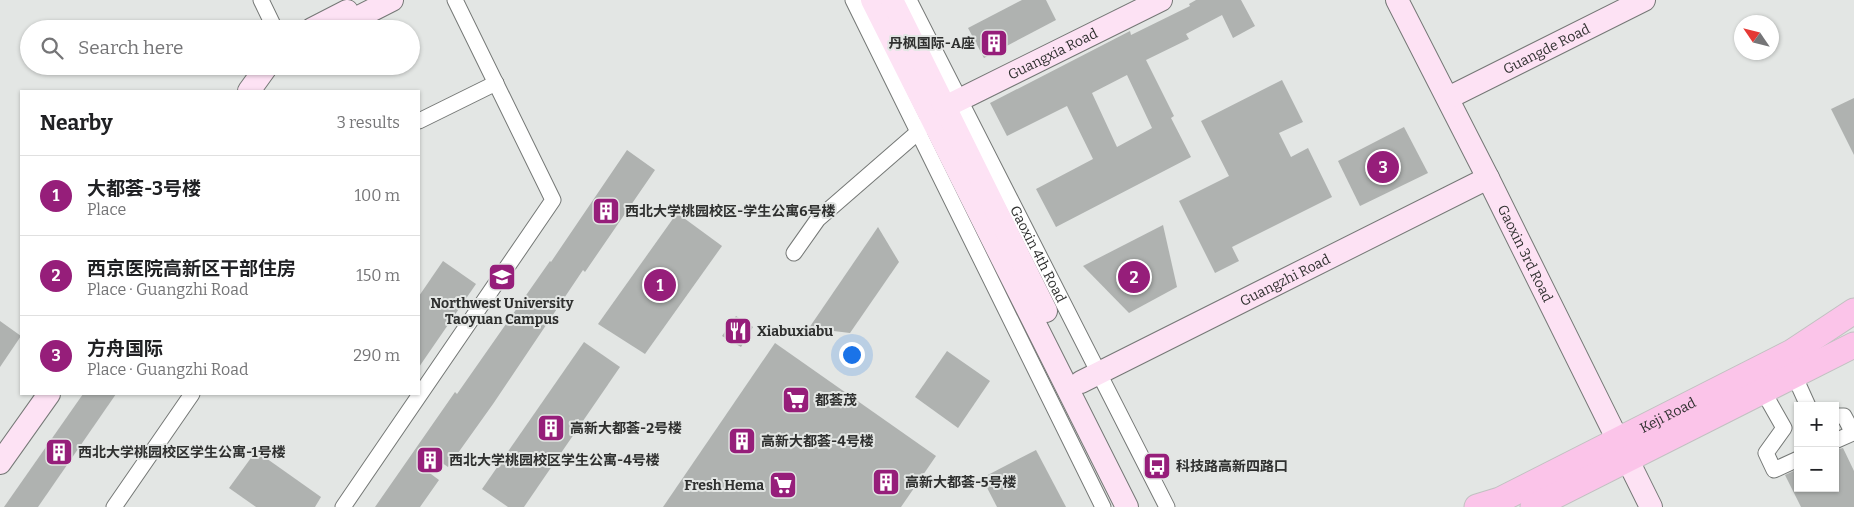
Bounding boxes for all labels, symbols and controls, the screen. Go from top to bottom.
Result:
north arrow [1734,15,1779,60]
search box [20,20,420,75]
street label: Guangde Road [1500,20,1593,78]
street label: Guangxia Road [1005,24,1100,83]
building icon: 丹枫国际-A座 [979,28,1009,58]
icon: search [38,34,66,62]
place label: 丹枫国际-A座 [889,35,975,52]
text: Search here [78,36,183,59]
text: Nearby [40,110,113,136]
text: 3 results [337,113,400,132]
pin: 3 [1367,148,1399,186]
text: 大都荟-3号楼 [87,177,201,200]
text: 1 [53,186,59,205]
text: 100 m [355,186,400,205]
building icon: 西北大学桃园校区-学生公寓6号楼 [591,196,621,226]
text: Place [87,200,126,219]
street label: Gaoxin 3rd Road [1494,202,1557,305]
place label: 西北大学桃园校区-学生公寓6号楼 [625,203,836,220]
street label: Gaoxin 4th Road [1007,203,1070,305]
street label: Guangzhi Road [1237,250,1333,310]
text: 西京医院高新区干部住房 [87,257,296,280]
pin: 2 [1118,258,1150,296]
school or university icon: Northwest University Taoyuan Campus [487,262,517,292]
text: 2 [51,266,61,285]
text: 150 m [356,266,400,285]
pin: 1 [644,266,676,304]
text: Place · Guangzhi Road [87,280,248,299]
place label: Northwest University Taoyuan Campus [430,295,574,328]
restaurant icon: Xiabuxiabu [723,316,753,346]
place label: Xiabuxiabu [757,323,833,340]
text: 方舟国际 [87,337,163,360]
your location [839,342,865,368]
text: 3 [51,346,61,365]
text: 290 m [353,346,400,365]
text: Place · Guangzhi Road [87,360,248,379]
supermarket icon: 都荟茂 [781,385,811,415]
place label: 都荟茂 [815,392,857,409]
street label: Keji Road [1637,394,1698,436]
map controls [1794,402,1839,492]
button: + [1794,402,1839,447]
building icon: 高新大都荟-2号楼 [536,413,566,443]
place label: 高新大都荟-2号楼 [570,420,682,437]
building icon: 高新大都荟-4号楼 [727,426,757,456]
place label: 高新大都荟-4号楼 [761,433,874,450]
building icon: 西北大学桃园校区学生公寓-1号楼 [44,437,74,467]
place label: 西北大学桃园校区学生公寓-1号楼 [78,444,286,461]
building icon: 西北大学桃园校区学生公寓-4号楼 [415,445,445,475]
button: − [1794,447,1839,492]
bus stop icon: 科技路高新四路口 [1142,451,1172,481]
place label: 西北大学桃园校区学生公寓-4号楼 [449,452,660,469]
place label: 科技路高新四路口 [1176,458,1288,475]
building icon: 高新大都荟-5号楼 [871,467,901,497]
supermarket icon: Fresh Hema [768,470,798,500]
place label: 高新大都荟-5号楼 [905,474,1016,491]
place label: Fresh Hema [684,477,764,494]

